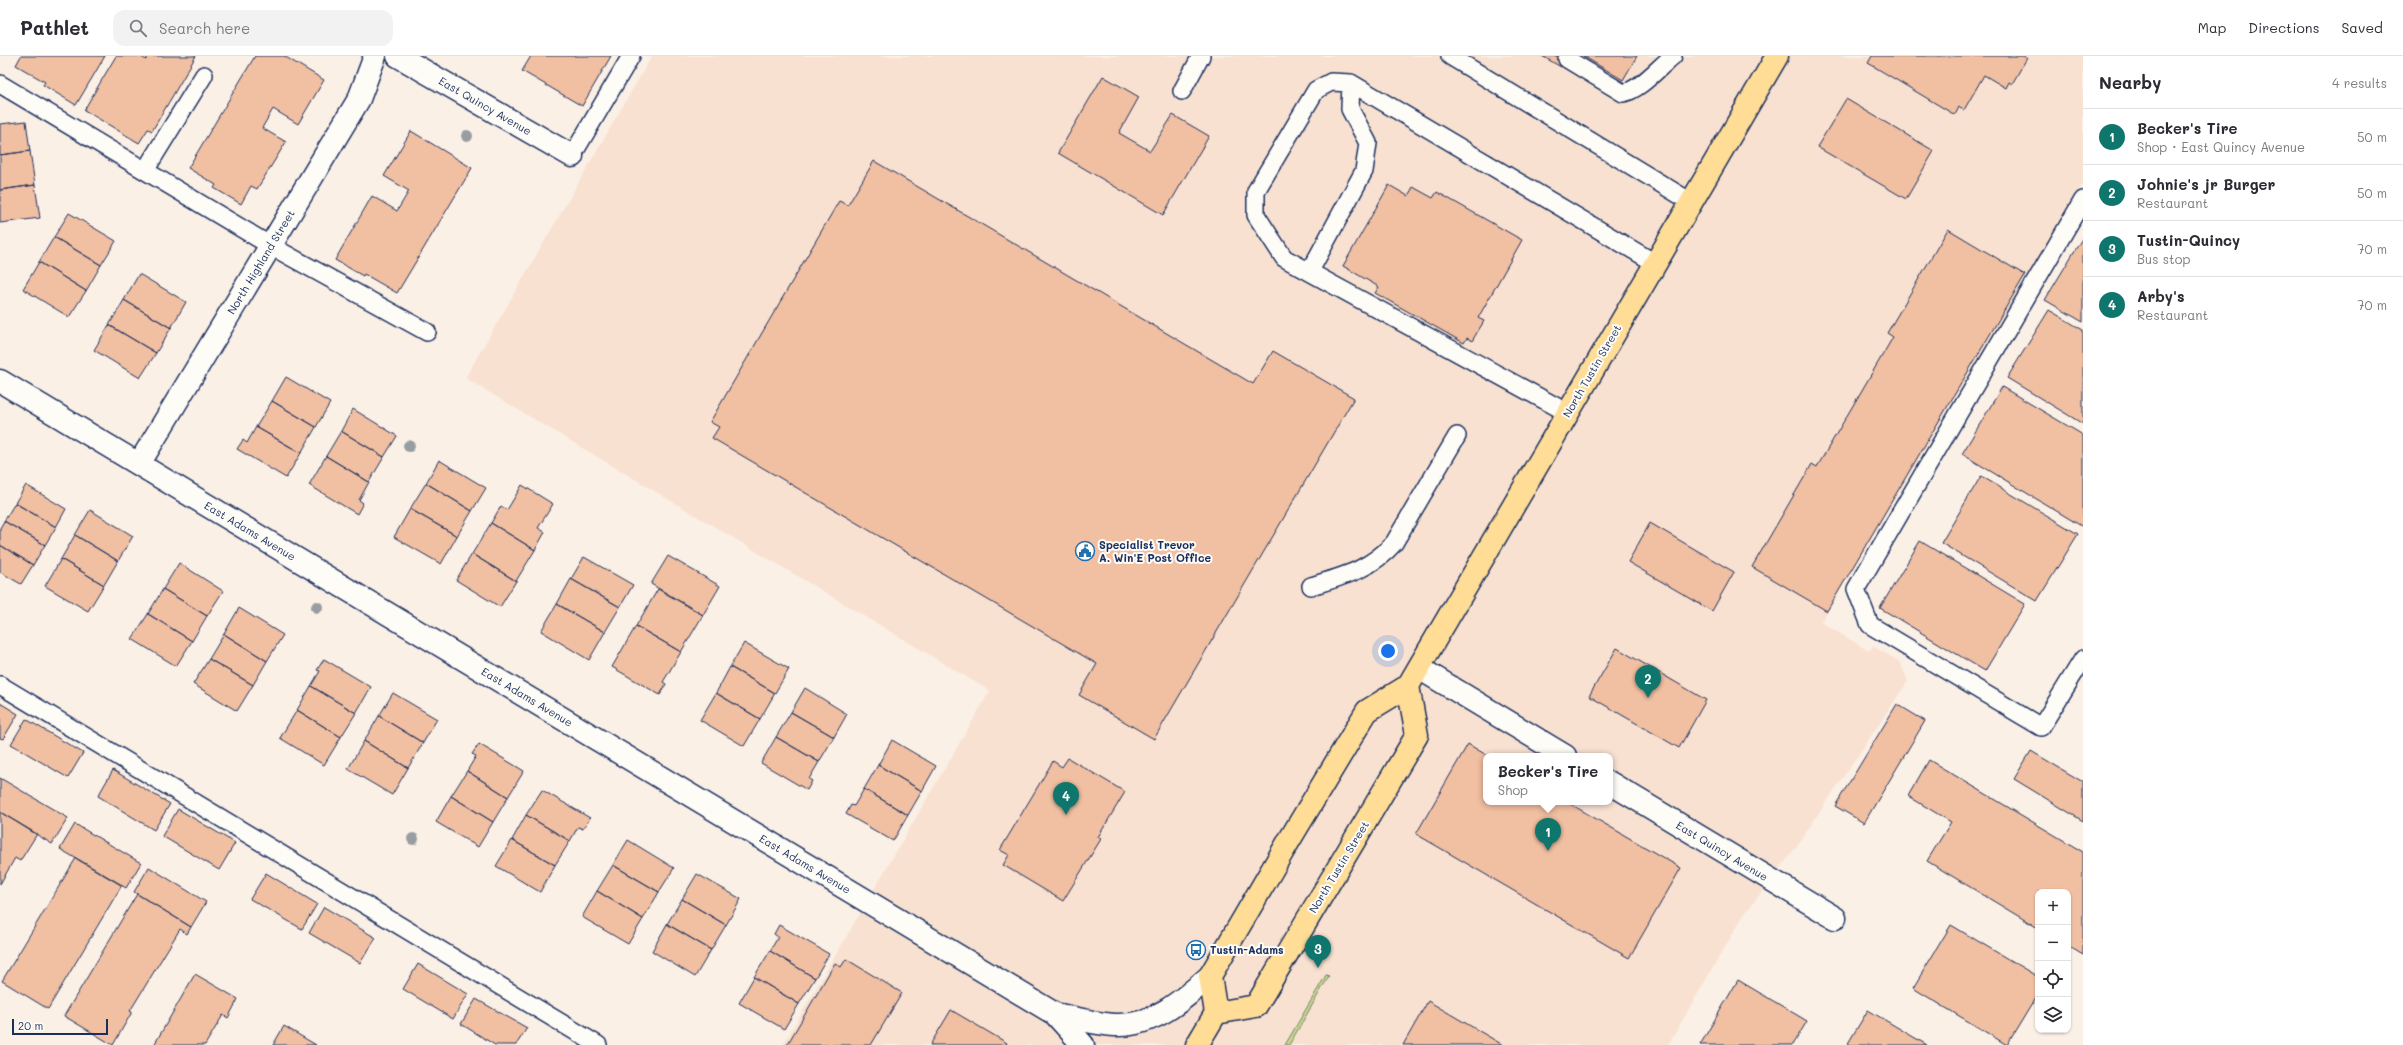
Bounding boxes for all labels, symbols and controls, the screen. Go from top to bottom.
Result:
search box [113,10,393,46]
text: Pathlet [20,15,89,40]
icon: search [127,17,149,39]
text: Search here [159,18,250,38]
text: Map [2198,18,2226,37]
text: Directions [2248,18,2319,37]
text: Saved [2341,18,2383,37]
text: Nearby [2099,71,2161,93]
street label: East Quincy Avenue [436,73,535,138]
text: 4 results [2332,74,2387,91]
text: Becker's Tire [2137,118,2238,138]
text: 1 [2109,128,2115,145]
text: 50 m [2357,128,2387,145]
text: Shop · East Quincy Avenue [2137,138,2305,155]
text: Johnie's jr Burger [2137,174,2275,194]
text: 2 [2108,184,2116,201]
text: 50 m [2357,184,2387,201]
text: Restaurant [2137,194,2208,211]
street label: North Highland Street [223,206,298,317]
text: Tustin-Quincy [2137,230,2240,250]
text: 3 [2108,240,2116,257]
text: 70 m [2357,240,2387,257]
text: Bus stop [2137,250,2190,267]
text: Arby's [2137,286,2185,306]
text: 4 [2108,296,2116,313]
text: 70 m [2357,296,2387,313]
text: Restaurant [2137,306,2208,323]
street label: North Tustin Street [1559,321,1624,420]
street label: East Adams Avenue [202,497,299,564]
place label: Specialist Trevor A. Win'E Post Office [1099,537,1212,565]
public building icon: Specialist Trevor A. Win'E Post Office [1074,540,1096,562]
your location [1378,641,1398,661]
street label: East Adams Avenue [479,663,576,730]
pin: 2 [1635,665,1661,698]
popup [1483,753,1613,805]
text: Becker's Tire [1498,761,1598,781]
text: Shop [1498,781,1528,798]
pin: 4 [1053,782,1079,815]
street label: East Quincy Avenue [1674,817,1771,884]
street label: North Tustin Street [1305,818,1372,916]
pin: 1 [1535,818,1561,851]
street label: East Adams Avenue [757,830,854,897]
map controls [2035,889,2071,1033]
button: + [2035,889,2071,925]
button: − [2035,925,2071,961]
pin: 3 [1305,935,1331,968]
bus stop icon: Tustin-Adams [1185,939,1207,961]
place label: Tustin-Adams [1210,942,1284,957]
button: locate [2035,961,2071,997]
button: layers [2035,997,2071,1033]
scale bar [12,1017,108,1036]
text: 20 m [18,1018,43,1033]

